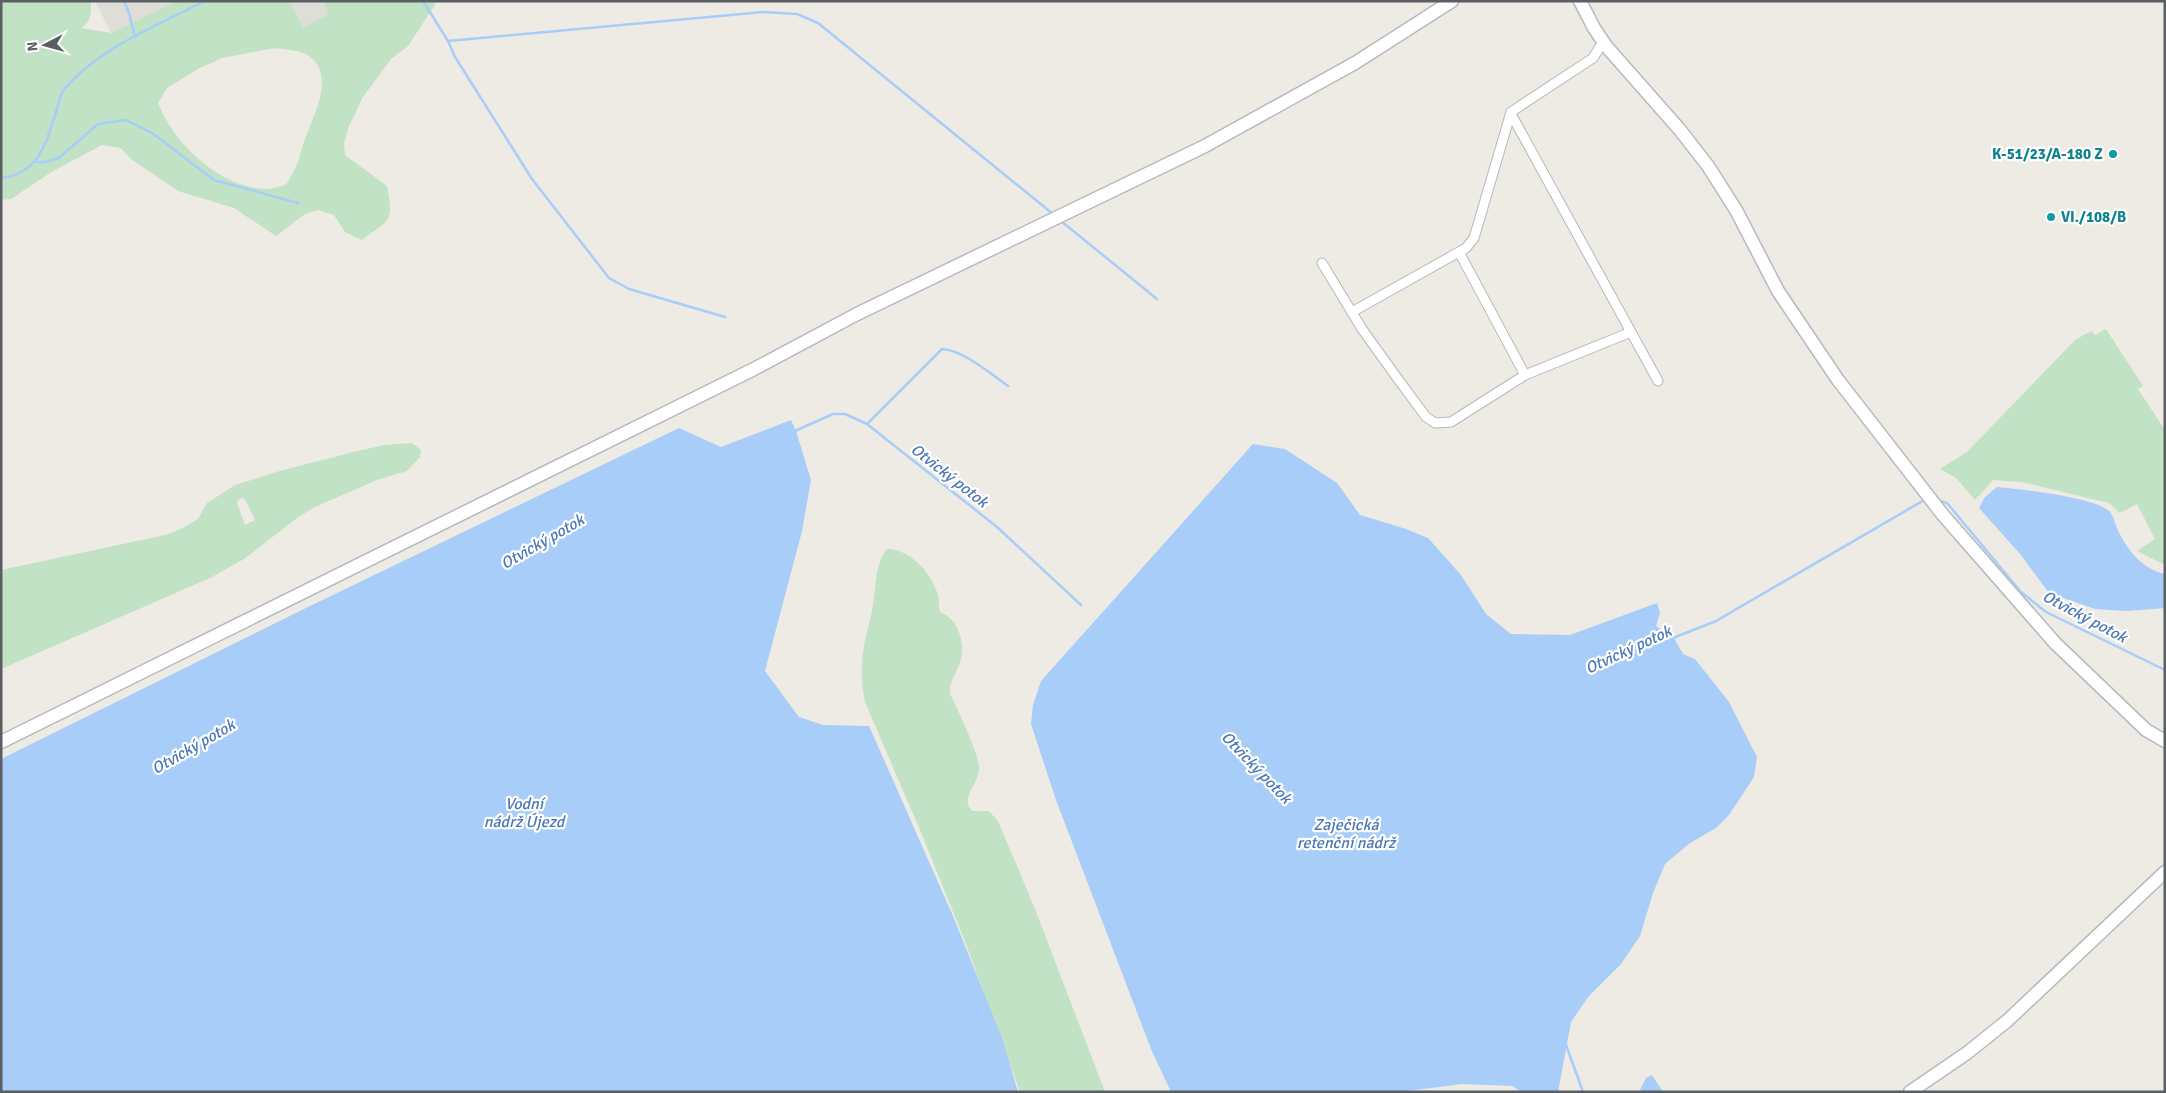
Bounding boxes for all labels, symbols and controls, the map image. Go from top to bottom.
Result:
north arrow [20,20,70,70]
text: N [24,41,42,52]
place label: K-51/23/A-180 Z [1992,145,2103,163]
marker: K-51/23/A-180 Z [2107,148,2119,160]
place label: VI./108/B [2061,208,2126,226]
marker: VI./108/B [2045,211,2057,223]
water label: Otvický potok [907,439,994,513]
water label: Otvický potok [497,509,589,574]
water label: Otvický potok [2039,586,2132,648]
water label: Otvický potok [1582,620,1676,679]
water label: Otvický potok [148,714,240,779]
water label: Otvický potok [1217,727,1297,809]
water label: Vodní nádrž Újezd [484,794,567,832]
water label: Zaječická retenční nádrž [1297,815,1397,853]

